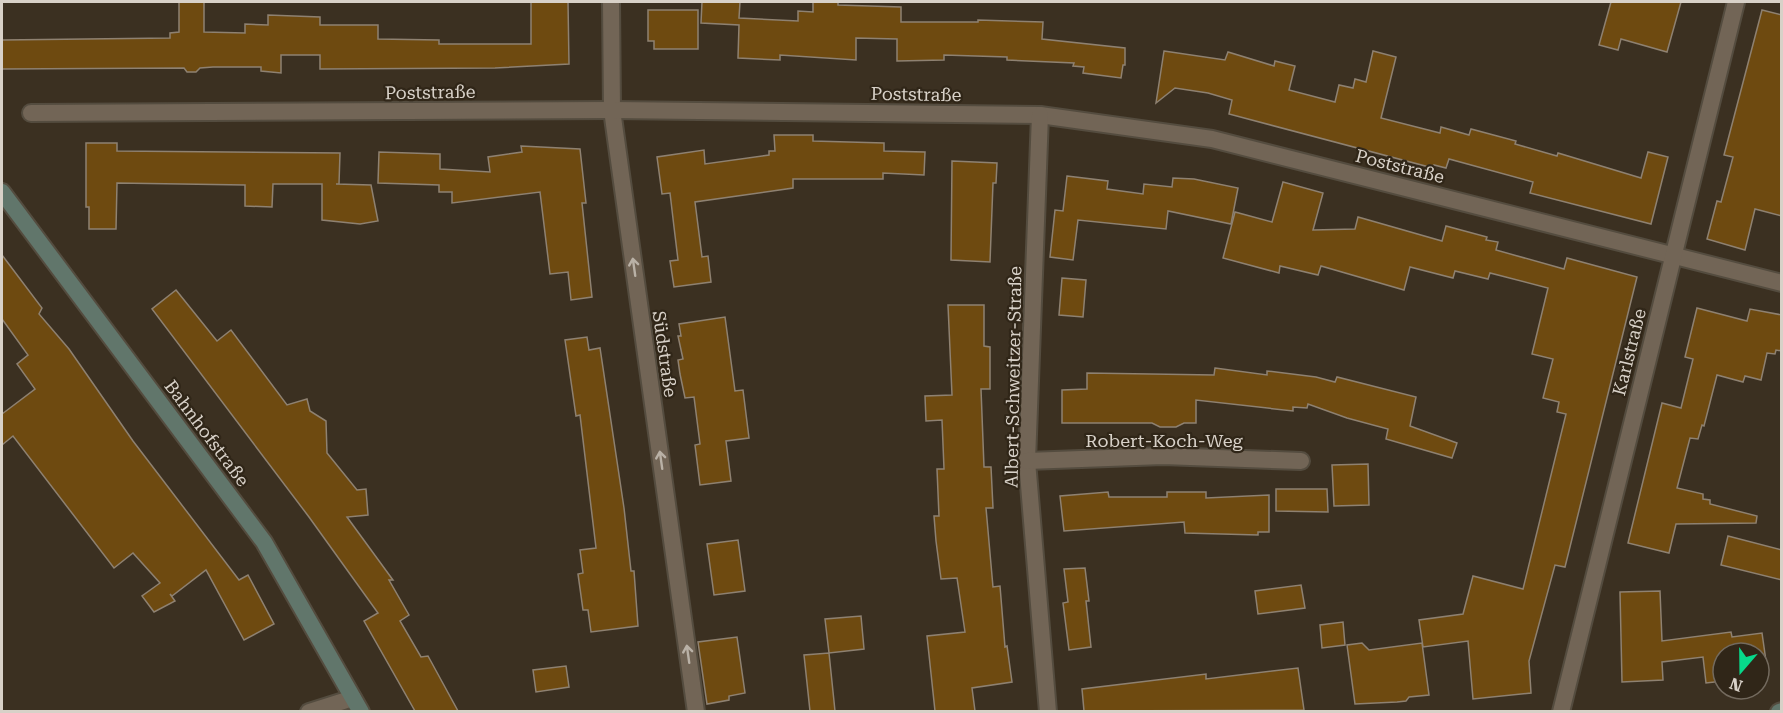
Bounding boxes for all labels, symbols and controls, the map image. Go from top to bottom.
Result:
street label: Poststraße [384,81,476,103]
street label: Poststraße [870,83,962,105]
street label: Poststraße [1353,145,1447,187]
one-way arrow [628,258,639,278]
street label: Albert-Schweitzer-Straße [1001,266,1025,488]
street label: Karlstraße [1608,306,1650,398]
street label: Südstraße [649,309,681,399]
street label: Bahnhofstraße [160,376,254,490]
street label: Robert-Koch-Weg [1085,430,1244,451]
one-way arrow [655,451,666,471]
north arrow [1711,641,1771,701]
one-way arrow [682,644,693,664]
text: N [1727,674,1745,696]

